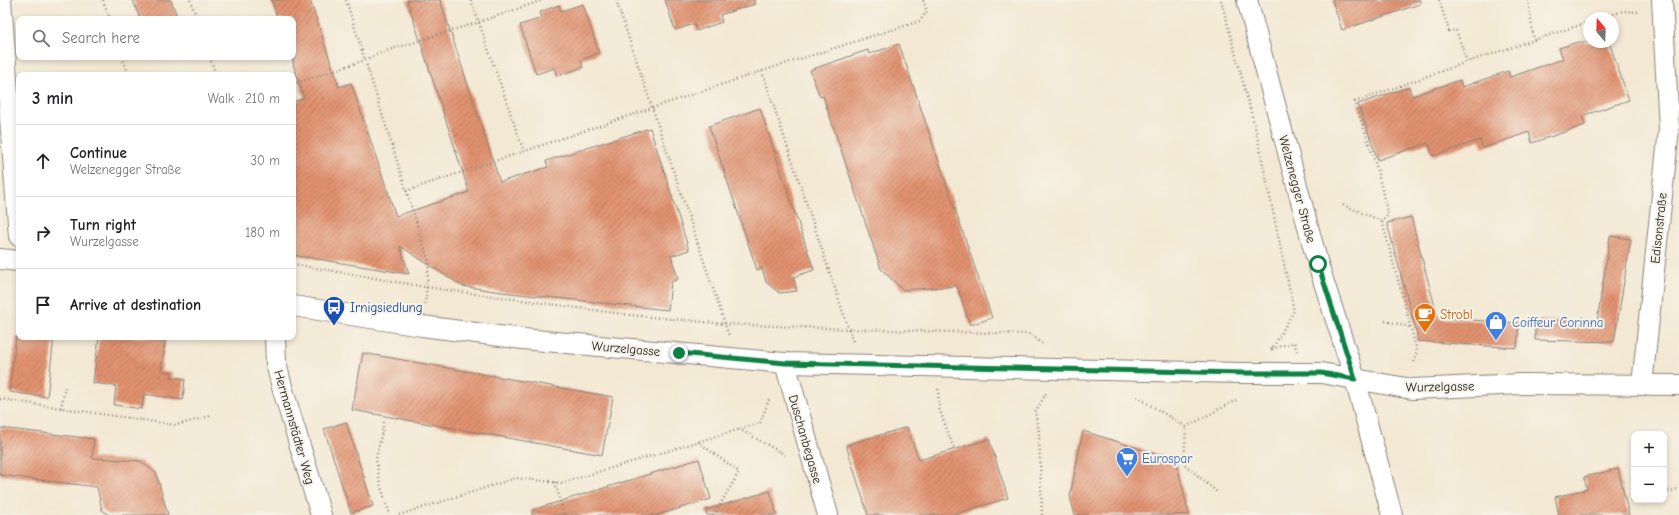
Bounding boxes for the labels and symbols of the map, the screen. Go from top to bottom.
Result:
north arrow [1583,12,1619,48]
street label: Welzenegger Straße [1276,134,1319,245]
street label: Edisonstraße [1647,191,1670,264]
route start [1309,255,1327,273]
bus stop icon: Irnigsiedlung [321,294,347,327]
place label: Irnigsiedlung [350,300,423,315]
cafe icon: Strobl [1412,301,1438,334]
place label: Strobl [1440,307,1473,322]
shop icon: Coiffeur Corinna [1483,309,1509,342]
place label: Coiffeur Corinna [1512,315,1604,330]
street label: Wurzelgasse [591,338,661,359]
route end [670,344,688,362]
street label: Hermannstädter Weg [271,368,318,486]
street label: Wurzelgasse [1406,378,1475,395]
street label: Duschanbegasse [786,393,825,486]
supermarket icon: Eurospar [1114,445,1140,478]
place label: Eurospar [1142,451,1193,466]

